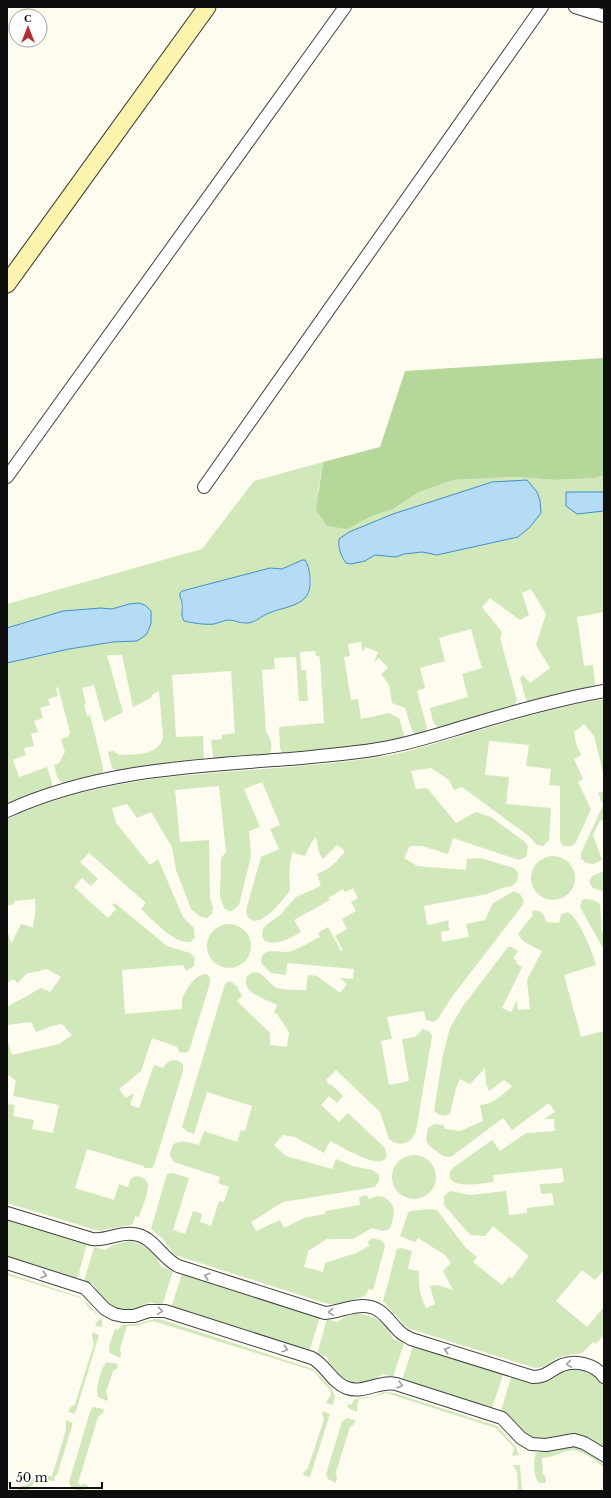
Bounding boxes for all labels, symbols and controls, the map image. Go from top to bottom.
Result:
north arrow [8,8,48,48]
text: С [24,11,32,25]
one-way arrow [41,1270,48,1279]
one-way arrow [204,1272,211,1280]
one-way arrow [157,1306,164,1315]
one-way arrow [328,1308,334,1317]
one-way arrow [281,1344,288,1353]
one-way arrow [443,1347,450,1355]
one-way arrow [566,1359,573,1368]
one-way arrow [397,1380,404,1389]
scale bar [10,1464,102,1490]
text: 50 m [16,1470,48,1485]

